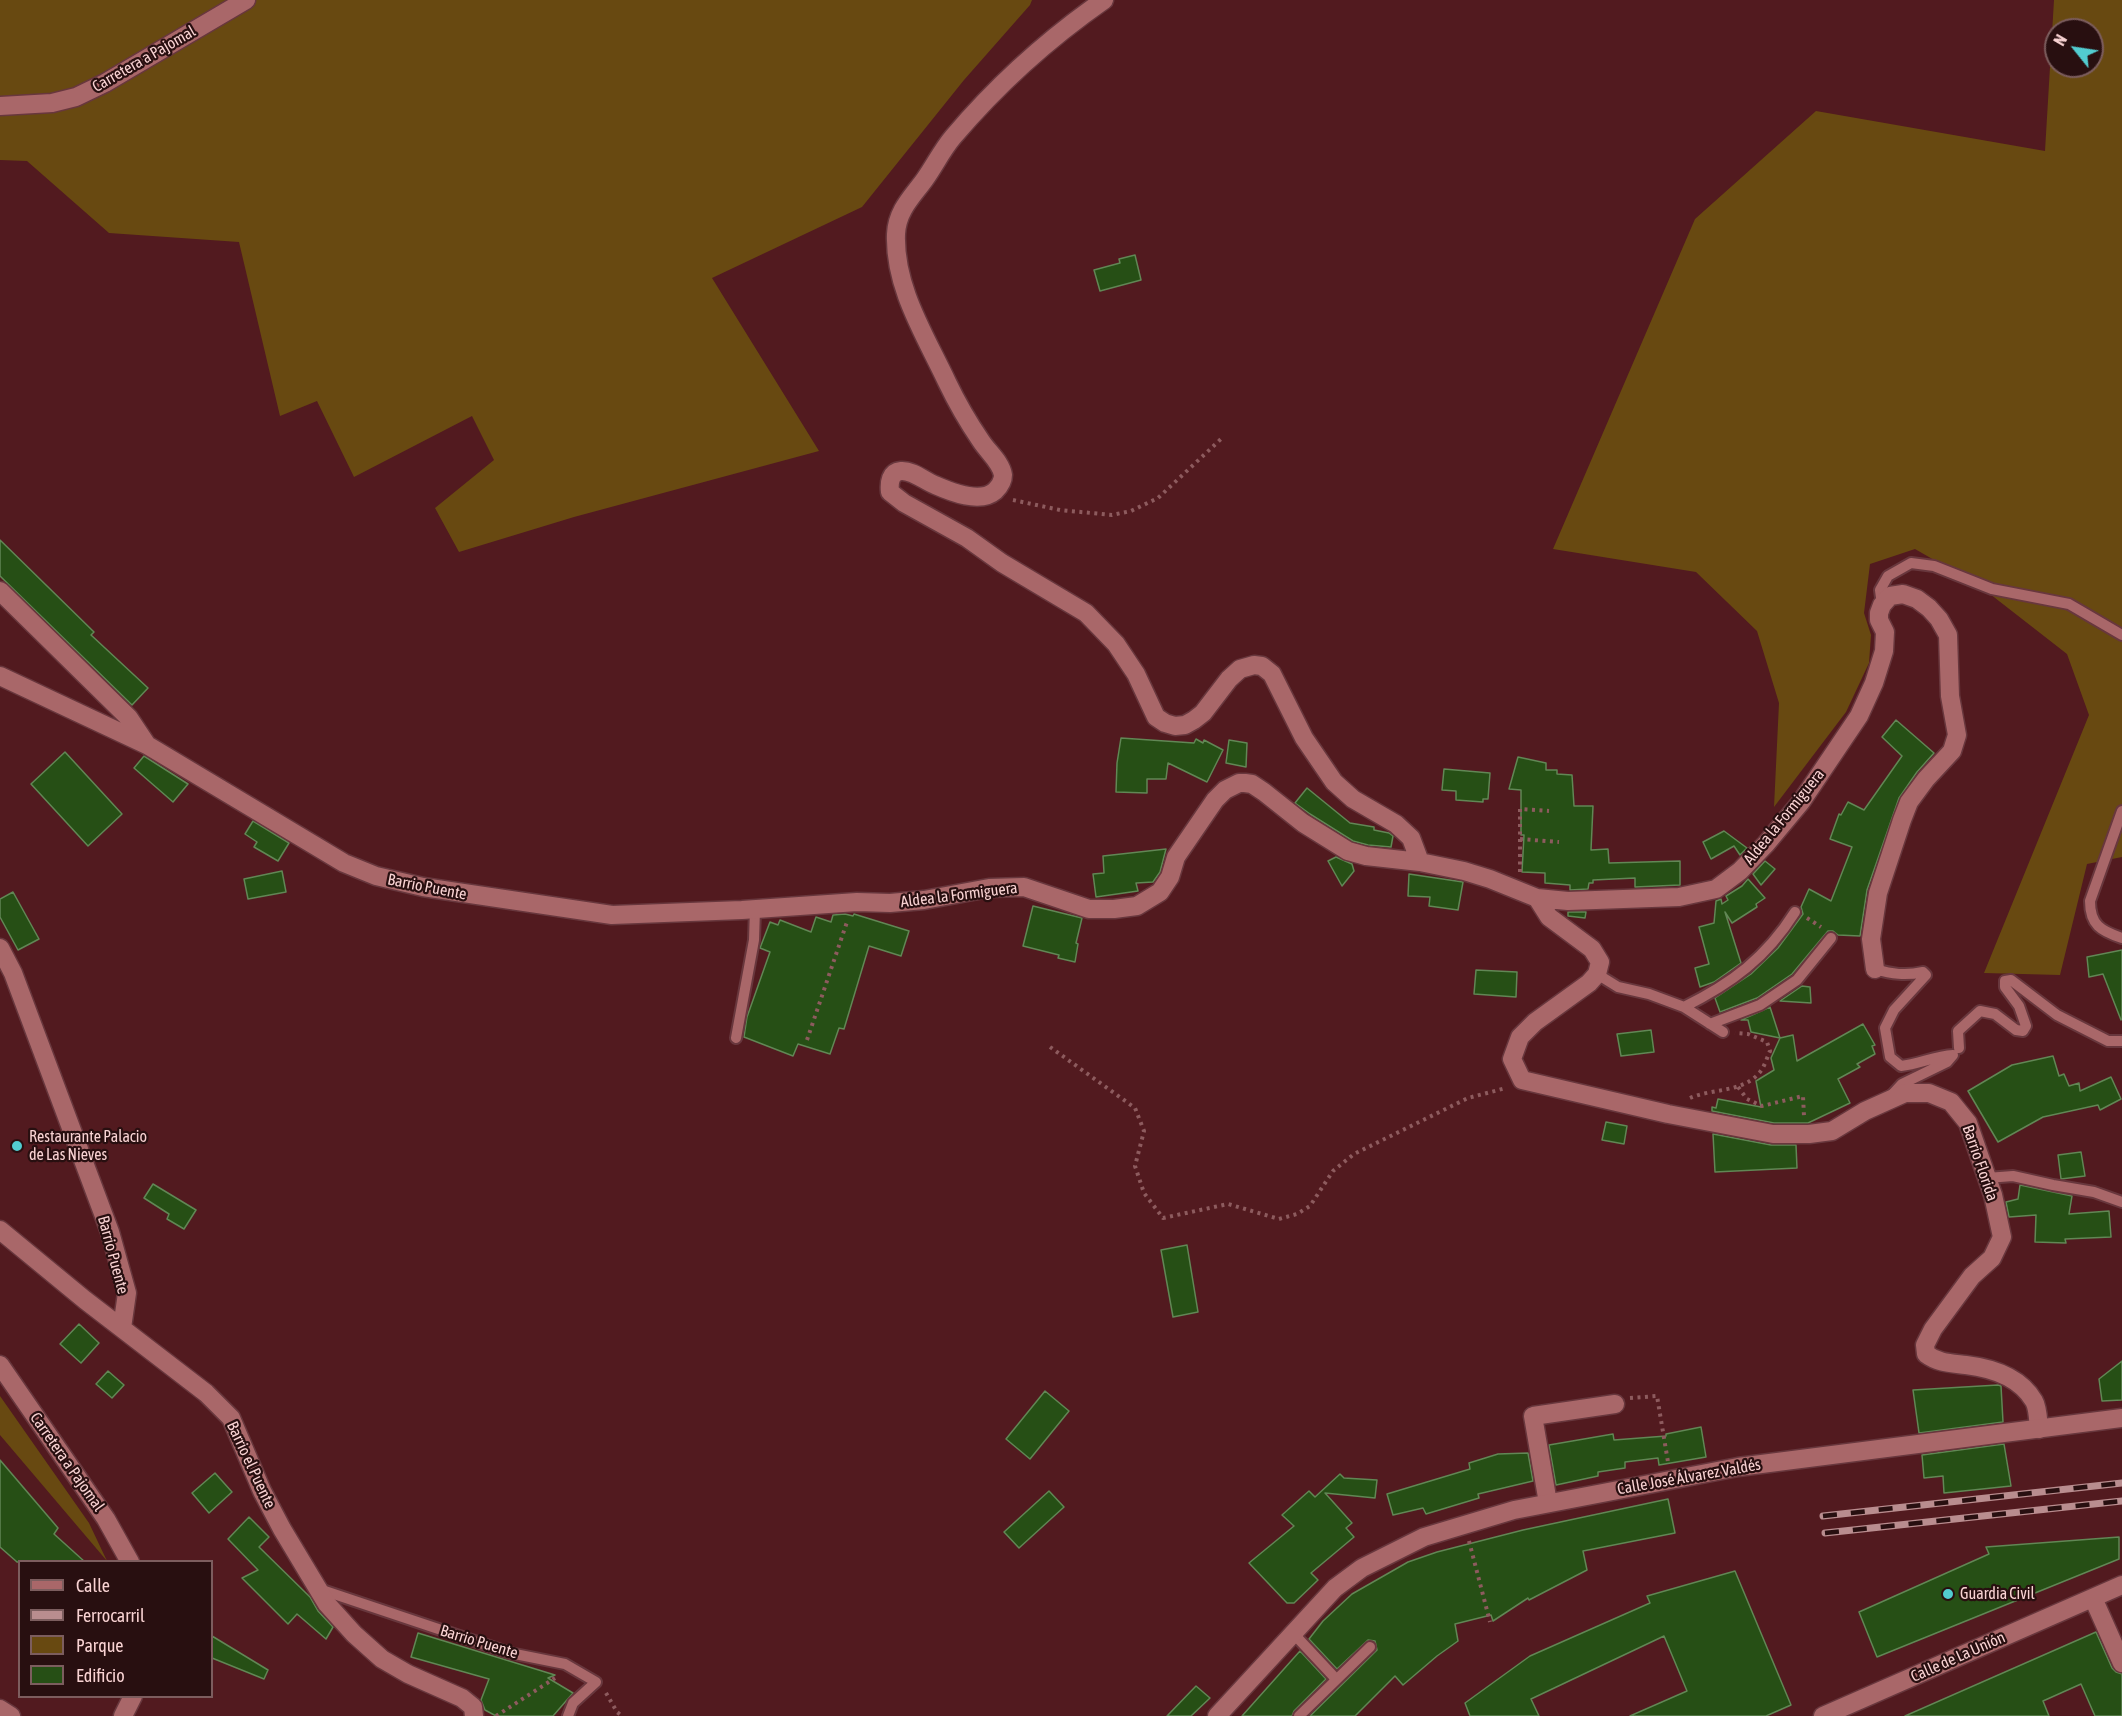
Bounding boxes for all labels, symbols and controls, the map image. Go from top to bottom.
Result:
north arrow [2044,18,2104,78]
street label: Carretera a Pajomal [89,22,199,96]
text: N [2050,31,2070,49]
street label: Aldea la Formiguera [1740,765,1828,869]
street label: Barrio Puente [386,870,468,904]
street label: Aldea la Formiguera [899,878,1019,912]
street label: Barrio Florida [1958,1122,2002,1204]
place label: Restaurante Palacio de Las Nieves [29,1127,147,1165]
marker: Restaurante Palacio de Las Nieves [10,1139,24,1153]
street label: Barrio Puente [93,1214,133,1296]
street label: Carretera a Pajomal [26,1409,108,1515]
street label: Barrio el Puente [222,1418,280,1512]
street label: Calle José Álvarez Valdés [1616,1455,1762,1499]
legend [18,1560,213,1698]
text: Calle [76,1575,110,1596]
place label: Guardia Civil [1960,1584,2035,1604]
marker: Guardia Civil [1941,1587,1955,1601]
text: Ferrocarril [76,1605,145,1626]
street label: Barrio Puente [438,1621,520,1663]
street label: Calle de La Unión [1908,1628,2008,1686]
text: Parque [76,1635,124,1656]
text: Edificio [76,1665,125,1686]

